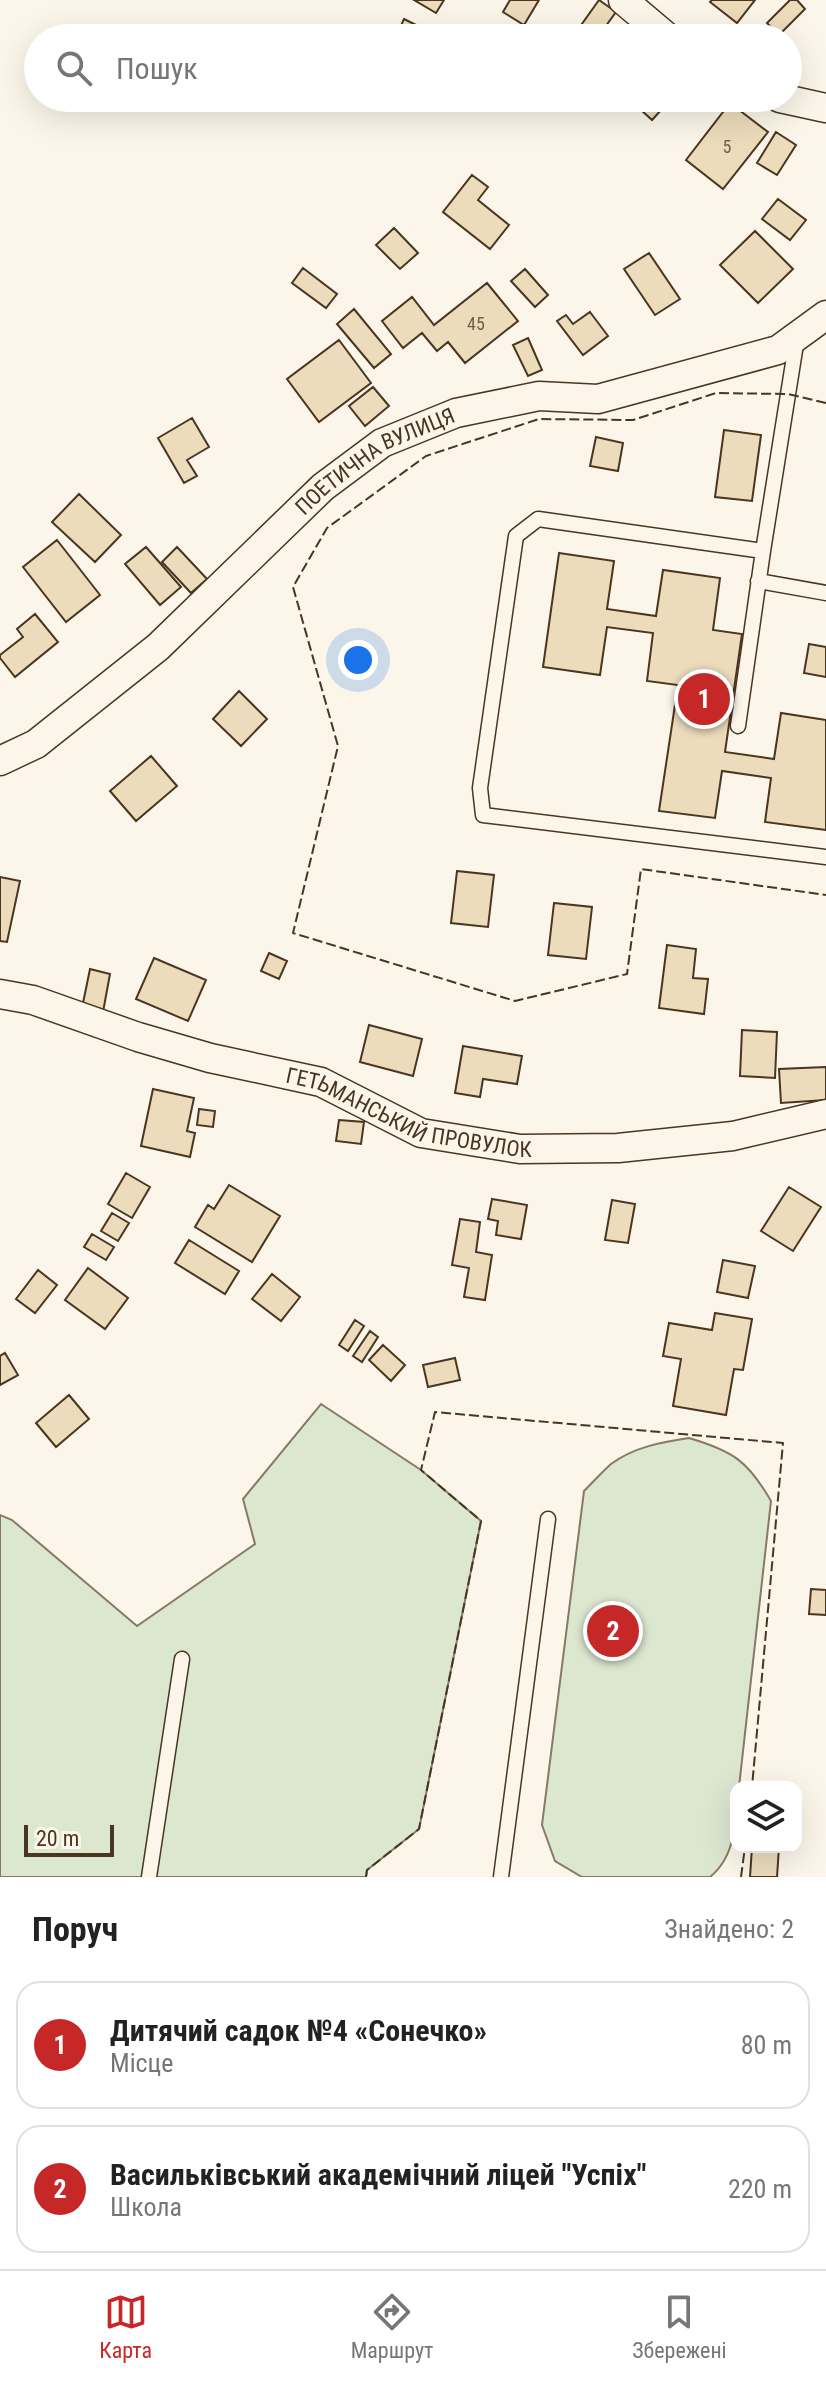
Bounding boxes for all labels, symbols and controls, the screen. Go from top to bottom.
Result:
search box [24,24,802,112]
icon: search [52,46,96,90]
text: Пошук [116,51,198,86]
house number: 5 [723,136,732,157]
house number: 45 [467,313,485,334]
street label: ПОЕТИЧНА ВУЛИЦЯ [290,402,458,520]
your location [338,640,378,680]
pin: 1 [678,669,730,729]
street label: ГЕТЬМАНСЬКИЙ ПРОВУЛОК [284,1062,533,1162]
pin: 2 [587,1601,639,1661]
map controls [730,1781,802,1853]
button: layers [730,1781,802,1853]
scale bar [24,1821,114,1857]
text: 20 m [36,1826,79,1851]
text: Поруч [32,1909,118,1949]
text: Знайдено: 2 [664,1914,794,1944]
text: Дитячий садок №4 «Сонечко» [110,2013,487,2048]
text: 1 [53,2030,67,2060]
text: 80 m [741,2030,792,2060]
text: Місце [110,2048,173,2078]
text: Васильківський академічний ліцей "Успіх" [110,2157,646,2192]
text: 2 [53,2174,67,2204]
text: 220 m [728,2174,792,2204]
text: Школа [110,2192,182,2222]
tab: Карта [99,2290,152,2363]
tab: Маршрут [351,2290,433,2363]
tab: Збережені [632,2290,727,2363]

